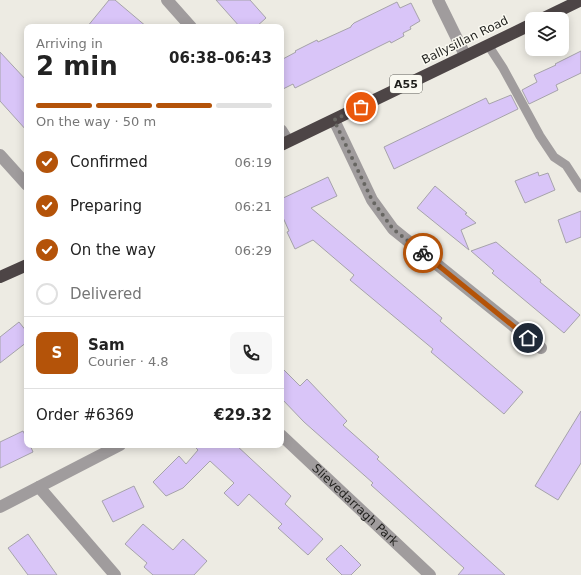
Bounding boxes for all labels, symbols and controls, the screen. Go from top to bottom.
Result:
map controls [525,12,569,56]
button: layers [525,12,569,56]
street label: Ballysillan Road [419,13,511,67]
text: Arriving in [36,36,103,51]
text: 06:38–06:43 [169,49,272,67]
text: 2 min [36,51,118,81]
road number: A55 [390,75,422,93]
pin [344,90,378,124]
icon: bag [350,96,372,118]
text: On the way · 50 m [36,114,156,129]
icon: check [36,151,58,173]
text: Confirmed [70,153,148,171]
text: 06:19 [235,155,272,170]
icon: check [36,195,58,217]
text: Preparing [70,197,142,215]
text: 06:21 [235,199,272,214]
courier [403,233,443,273]
icon: check [36,239,58,261]
text: On the way [70,241,156,259]
icon: bike [412,242,434,264]
text: 06:29 [235,243,272,258]
text: Delivered [70,285,142,303]
pin [511,321,545,355]
icon: home [517,327,539,349]
button: phone [230,332,272,374]
text: Sam [88,336,125,354]
text: S [52,344,62,362]
text: Courier · 4.8 [88,354,169,369]
text: Order #6369 [36,406,134,424]
text: €29.32 [214,406,272,424]
street label: Slievedarragh Park [309,461,401,549]

